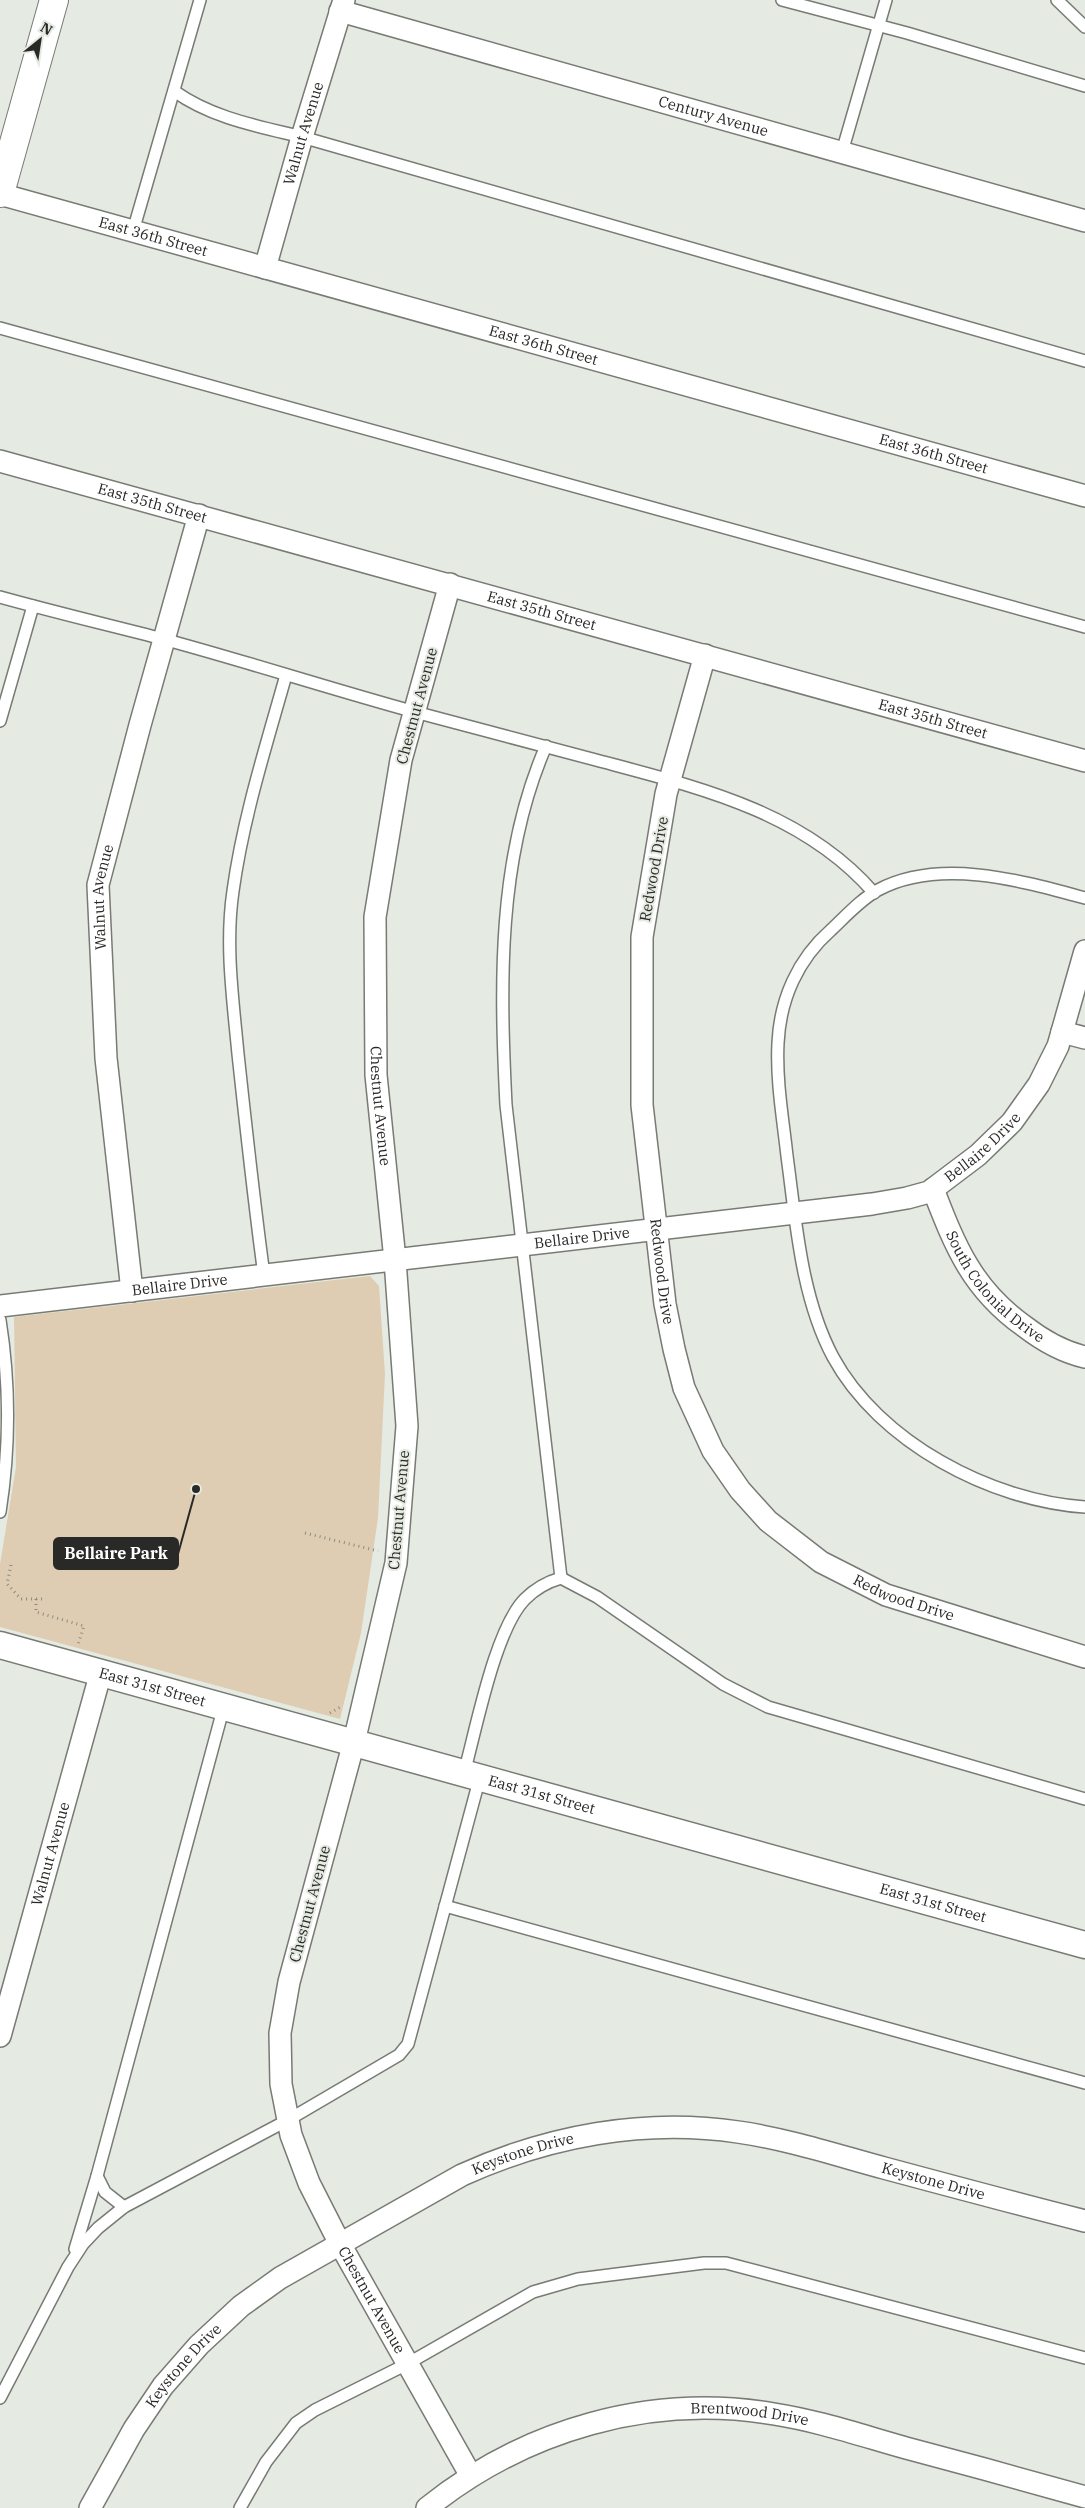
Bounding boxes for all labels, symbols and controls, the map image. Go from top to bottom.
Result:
north arrow [15,15,65,65]
text: N [37,18,56,39]
street label: Walnut Avenue [279,79,327,187]
street label: Century Avenue [657,91,771,140]
street label: East 36th Street [97,212,210,260]
street label: East 36th Street [487,321,600,369]
street label: East 36th Street [877,429,990,478]
street label: East 35th Street [96,479,209,527]
street label: East 35th Street [485,586,598,634]
street label: Chestnut Avenue [392,645,441,766]
street label: East 35th Street [877,694,990,743]
street label: Redwood Drive [635,815,672,923]
street label: Walnut Avenue [88,842,117,950]
street label: Chestnut Avenue [367,1046,395,1167]
street label: Bellaire Drive [940,1109,1025,1186]
street label: Redwood Drive [646,1217,679,1326]
street label: Bellaire Drive [533,1222,631,1252]
street label: South Colonial Drive [942,1227,1048,1347]
street label: Bellaire Drive [131,1269,229,1299]
street label: Chestnut Avenue [384,1449,413,1571]
callout: Bellaire Park [54,1538,178,1569]
text: Bellaire Park [64,1543,168,1563]
street label: Redwood Drive [850,1570,957,1625]
street label: East 31st Street [97,1663,208,1710]
street label: East 31st Street [486,1770,597,1818]
street label: Walnut Avenue [27,1800,73,1908]
street label: Chestnut Avenue [285,1843,334,1964]
street label: East 31st Street [878,1879,989,1926]
street label: Keystone Drive [469,2128,576,2179]
street label: Keystone Drive [880,2158,987,2204]
street label: Chestnut Avenue [334,2243,410,2357]
street label: Keystone Drive [141,2319,225,2411]
street label: Brentwood Drive [690,2398,811,2430]

